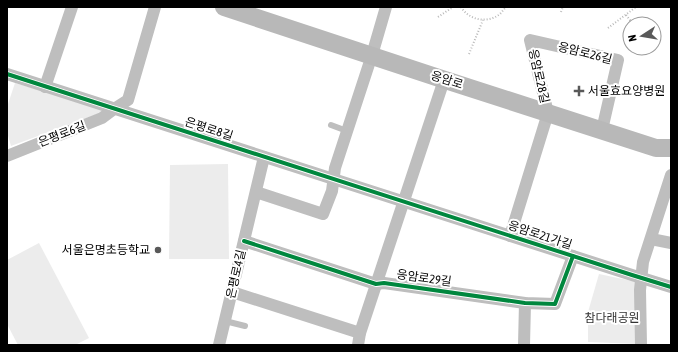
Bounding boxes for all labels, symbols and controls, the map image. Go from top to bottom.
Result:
north arrow [622,16,662,56]
text: N [626,34,639,43]
street label: 응암로26길 [556,40,614,66]
street label: 응암로28길 [526,47,552,105]
street label: 응암로 [429,68,465,92]
place label: 서울효요양병원 [588,84,665,98]
marker: 서울효요양병원 [573,85,585,97]
street label: 은평로8길 [183,115,235,143]
street label: 은평로6길 [36,119,88,149]
street label: 응암로21가길 [506,218,574,252]
place label: 서울은명초등학교 [62,243,150,257]
marker: 서울은명초등학교 [153,245,163,255]
street label: 은평로4길 [224,248,248,300]
street label: 응암로29길 [396,267,452,289]
park label: 참다래공원 [584,311,640,325]

